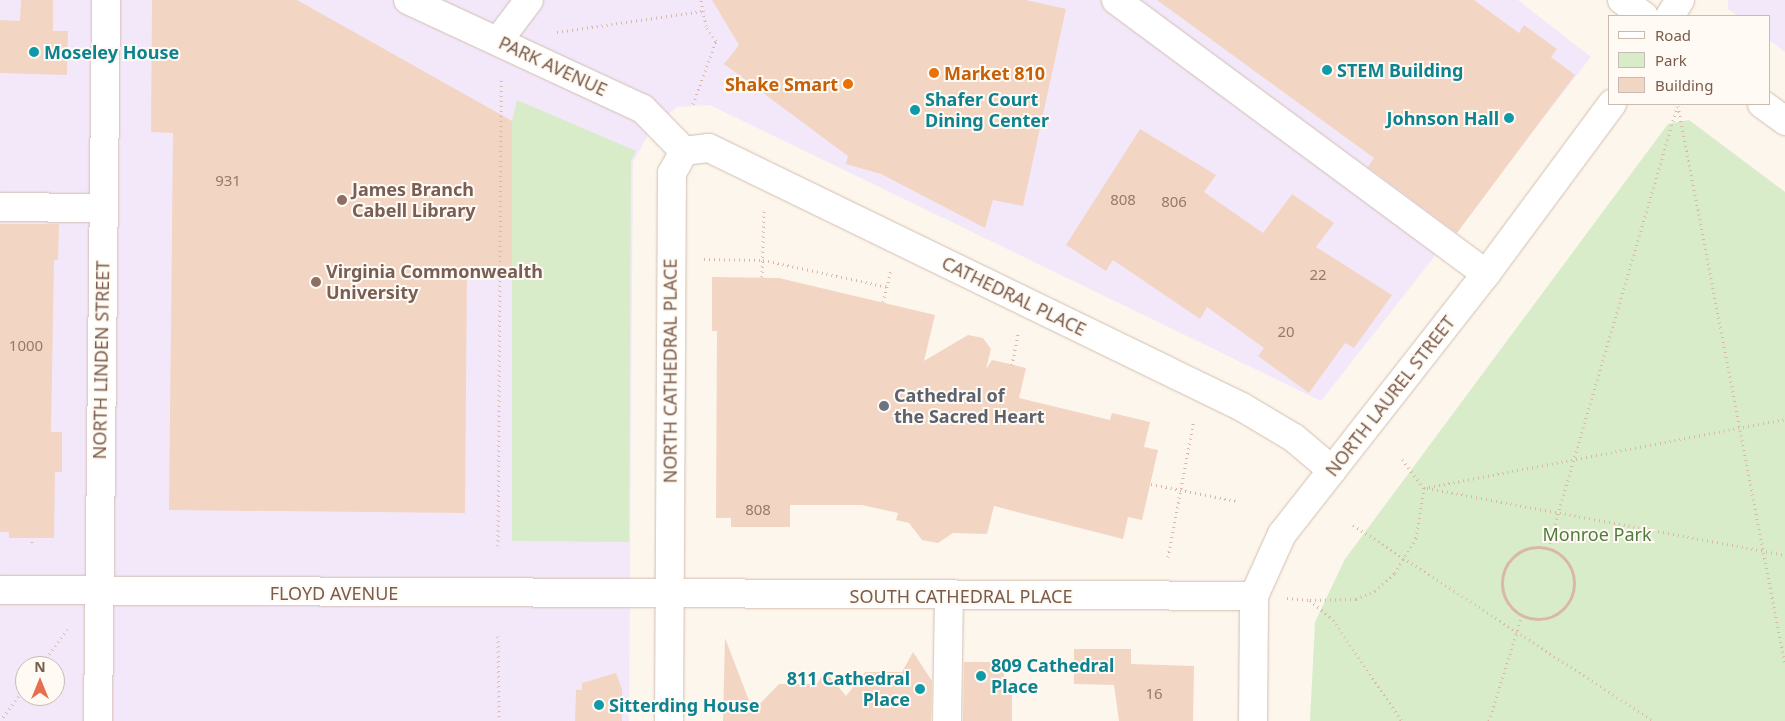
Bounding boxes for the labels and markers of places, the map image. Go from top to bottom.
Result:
place label: Moseley House [44,41,179,63]
marker: Moseley House [28,46,40,58]
place label: STEM Building [1337,59,1463,81]
place label: Market 810 [944,62,1045,84]
marker: STEM Building [1321,64,1333,76]
marker: Market 810 [928,67,940,79]
place label: Shake Smart [725,73,838,95]
marker: Shake Smart [842,78,854,90]
place label: Shafer Court Dining Center [925,89,1049,132]
marker: Shafer Court Dining Center [909,104,921,116]
place label: Johnson Hall [1386,107,1499,129]
marker: Johnson Hall [1503,112,1515,124]
place label: James Branch Cabell Library [352,179,475,222]
marker: James Branch Cabell Library [336,194,348,206]
place label: Virginia Commonwealth University [326,261,543,304]
marker: Virginia Commonwealth University [310,276,322,288]
place label: Cathedral of the Sacred Heart [894,385,1045,428]
marker: Cathedral of the Sacred Heart [878,400,890,412]
place label: 809 Cathedral Place [991,655,1114,698]
place label: 811 Cathedral Place [787,668,910,711]
marker: 809 Cathedral Place [975,670,987,682]
marker: 811 Cathedral Place [914,683,926,695]
place label: Sitterding House [609,694,759,716]
marker: Sitterding House [593,699,605,711]

